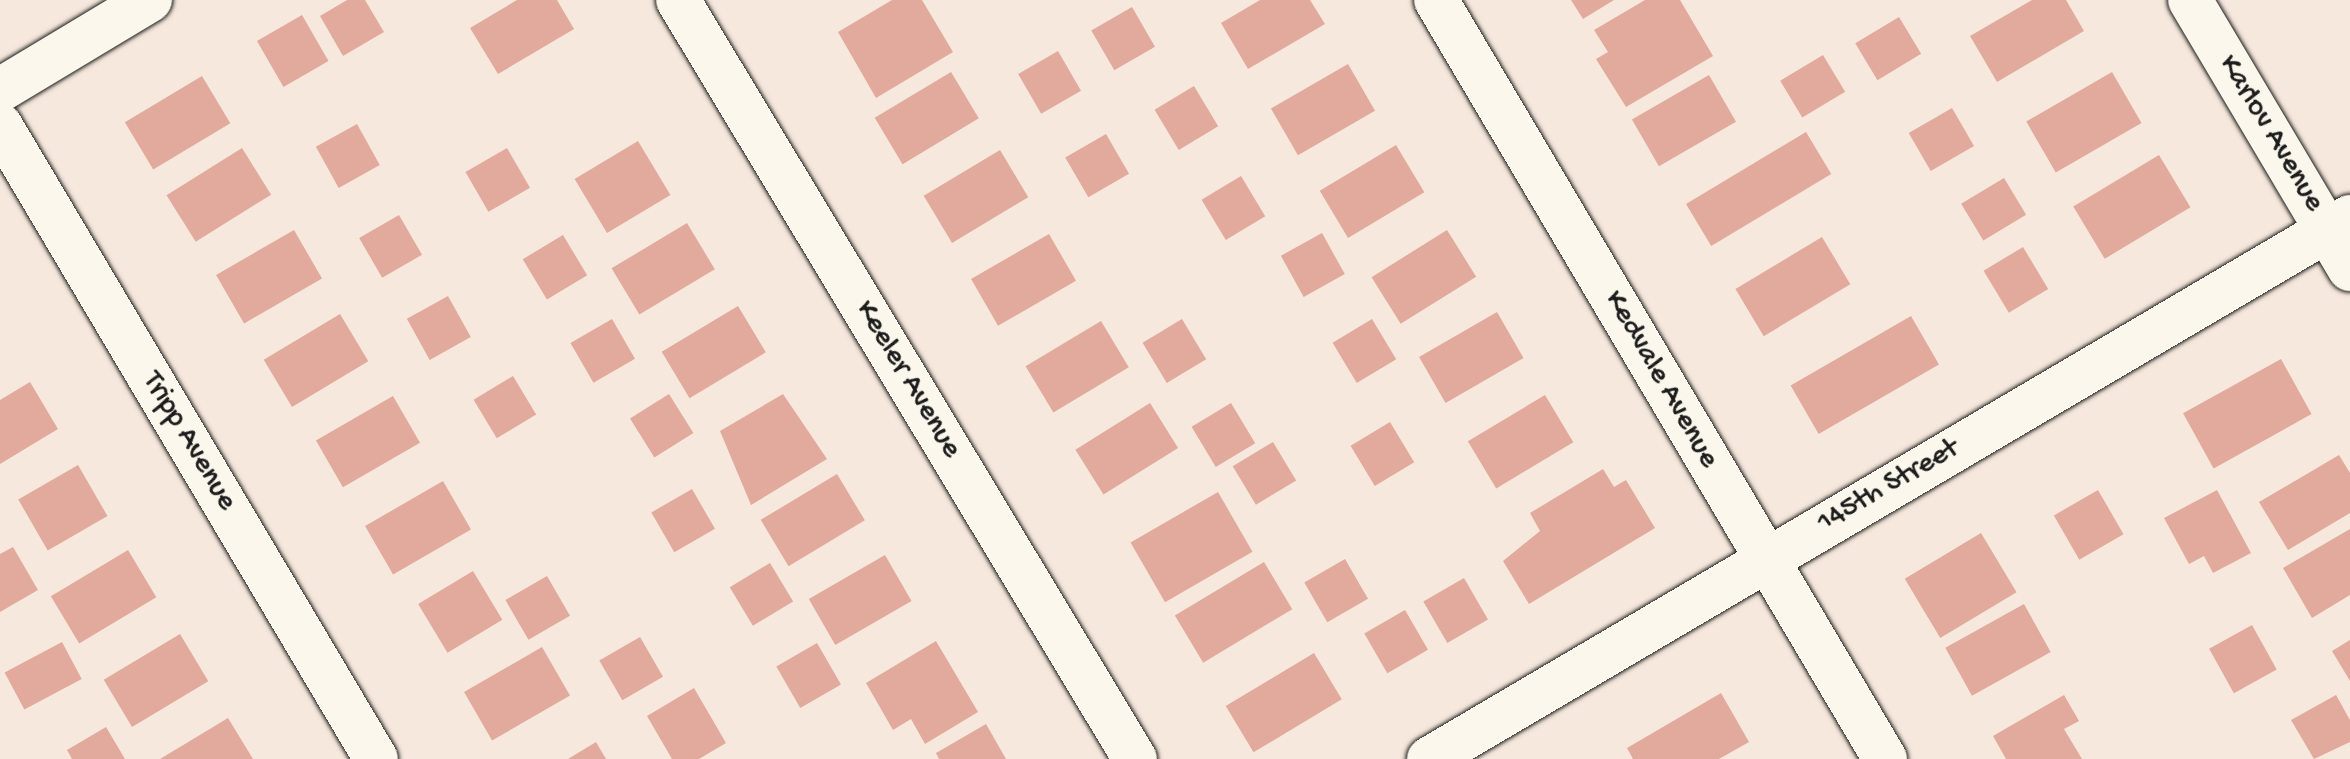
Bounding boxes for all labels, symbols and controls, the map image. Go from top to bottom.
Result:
street label: Karlov Avenue [2209,49,2331,219]
street label: Kedvale Avenue [1595,285,1725,475]
street label: Keeler Avenue [846,295,968,465]
street label: Tripp Avenue [133,366,243,518]
street label: 145th Street [1812,432,1966,542]

